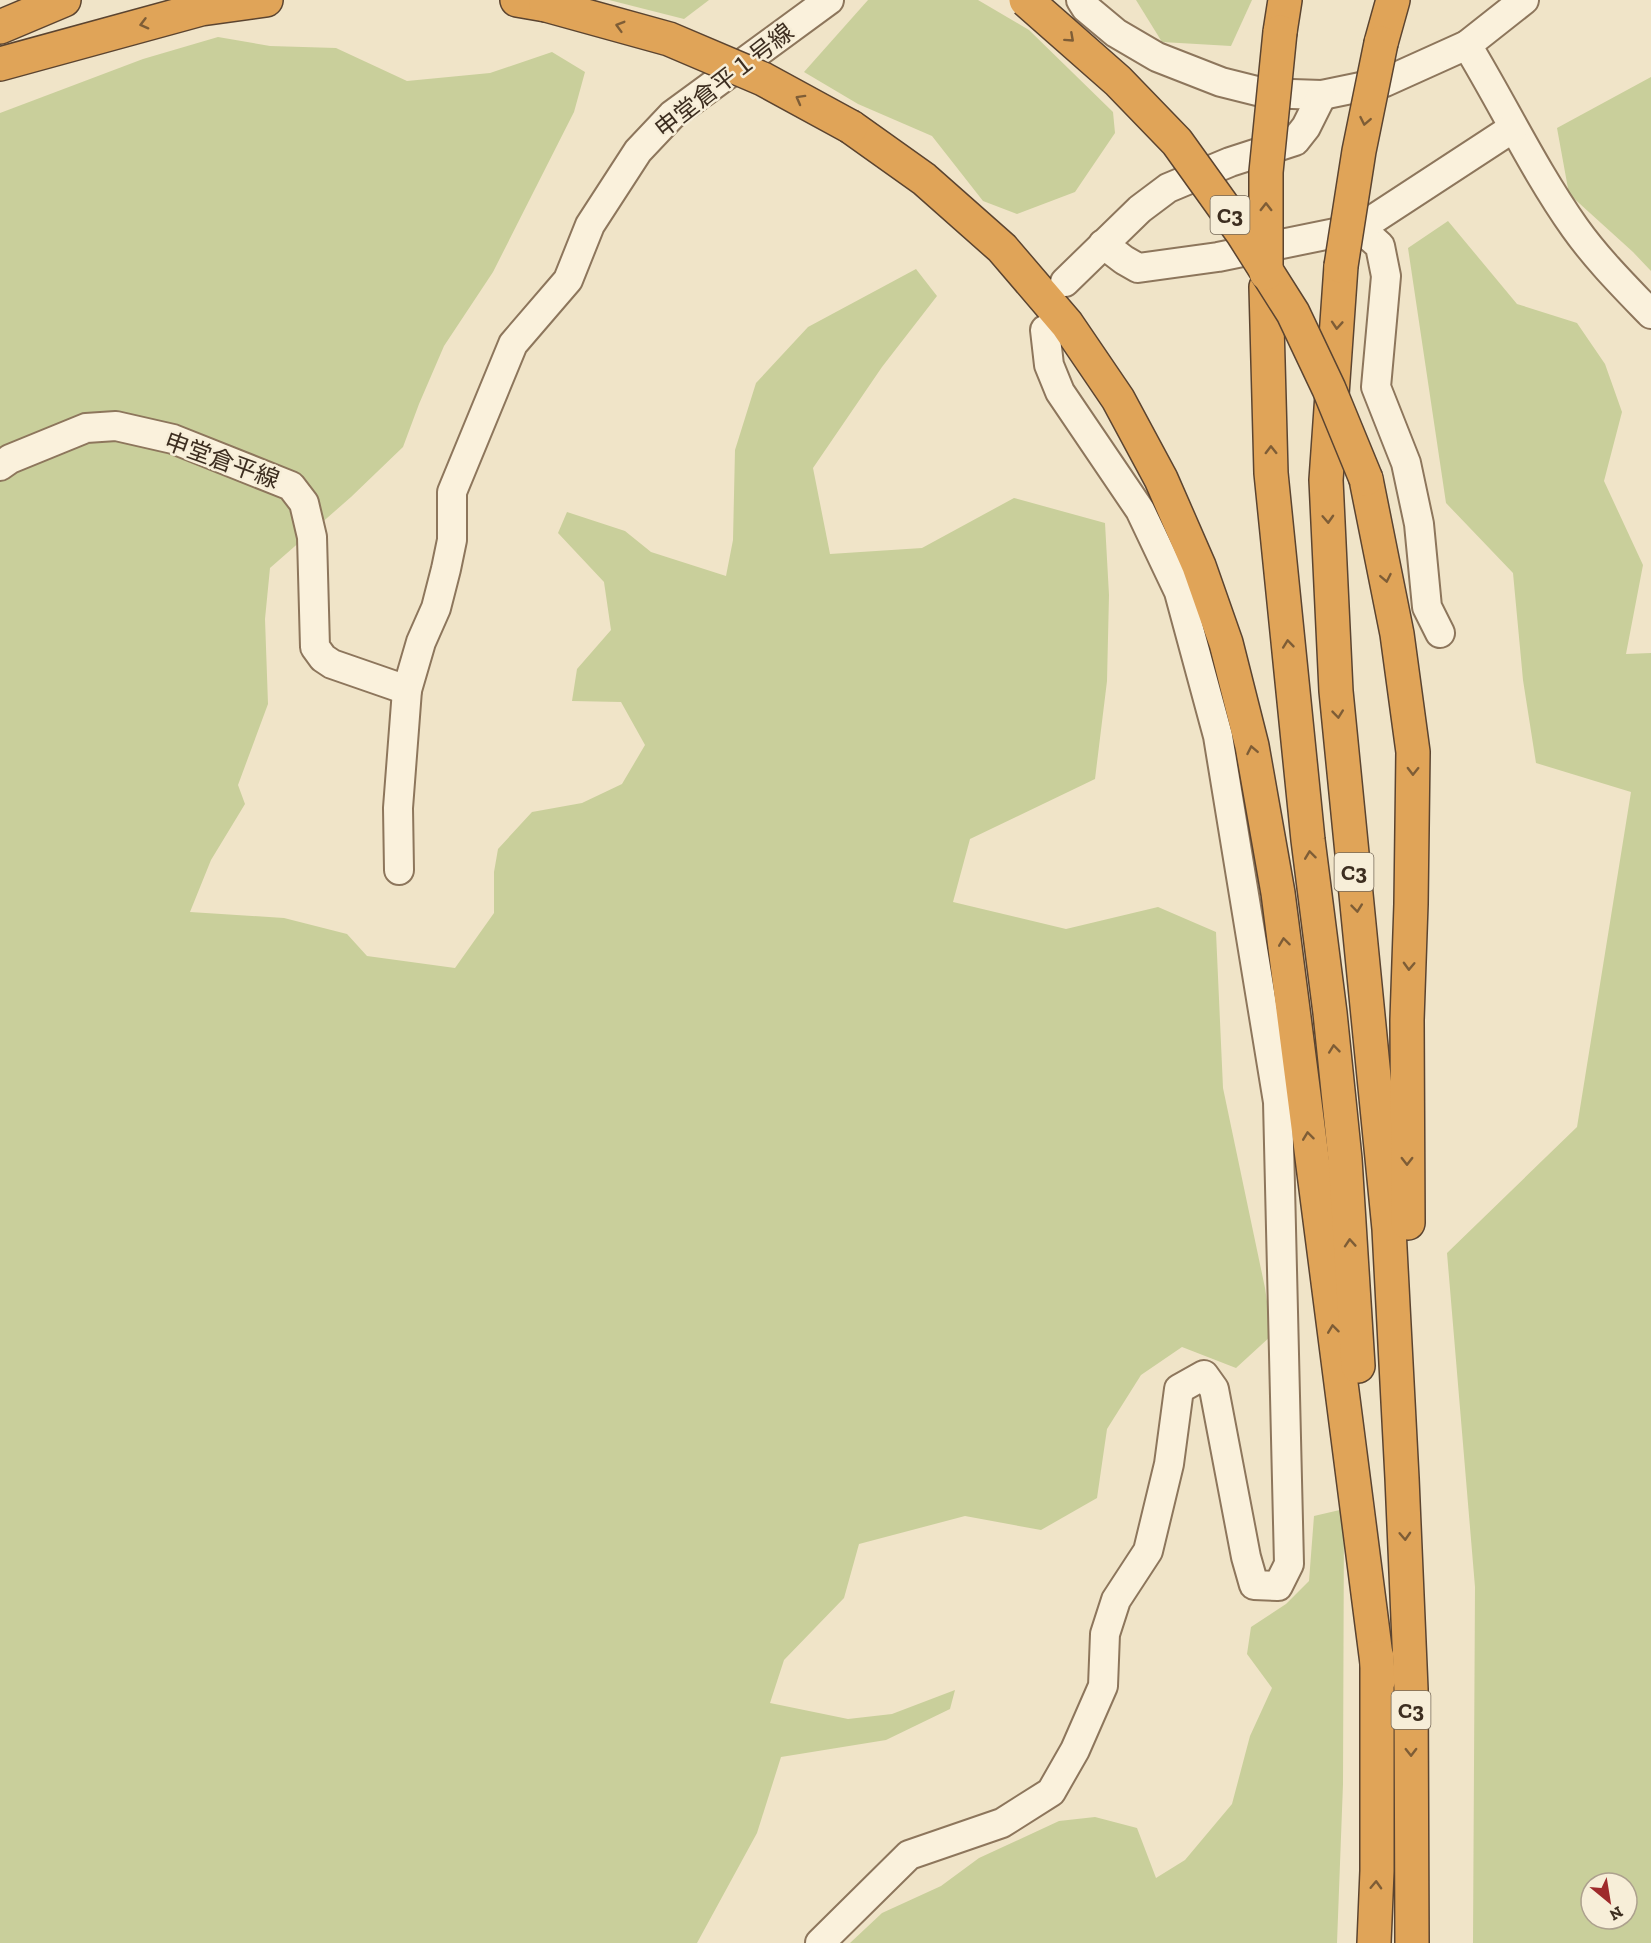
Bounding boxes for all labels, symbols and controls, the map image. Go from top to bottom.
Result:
one-way arrow [139,17,149,30]
street label: 申堂倉平１号線 [649,17,799,143]
one-way arrow [615,20,625,33]
one-way arrow [1063,31,1074,42]
one-way arrow [796,95,806,106]
one-way arrow [1359,116,1372,126]
road number: C3 [1210,196,1250,234]
one-way arrow [1260,203,1272,212]
one-way arrow [1331,320,1344,329]
street label: 申堂倉平線 [161,426,283,494]
one-way arrow [1264,445,1277,454]
one-way arrow [1321,515,1334,524]
one-way arrow [1379,573,1392,583]
one-way arrow [1282,639,1295,648]
one-way arrow [1331,709,1344,718]
one-way arrow [1246,745,1259,755]
one-way arrow [1407,766,1419,775]
one-way arrow [1305,851,1317,860]
road number: C3 [1334,853,1374,891]
one-way arrow [1350,903,1363,912]
one-way arrow [1278,938,1291,947]
one-way arrow [1403,961,1416,970]
one-way arrow [1328,1044,1341,1054]
one-way arrow [1302,1131,1315,1141]
one-way arrow [1401,1156,1413,1165]
one-way arrow [1344,1239,1357,1248]
one-way arrow [1327,1325,1340,1334]
one-way arrow [1399,1532,1412,1541]
road number: C3 [1392,1691,1430,1729]
one-way arrow [1405,1748,1418,1757]
north arrow [1579,1871,1639,1931]
one-way arrow [1370,1880,1382,1889]
text: N [1606,1902,1626,1925]

